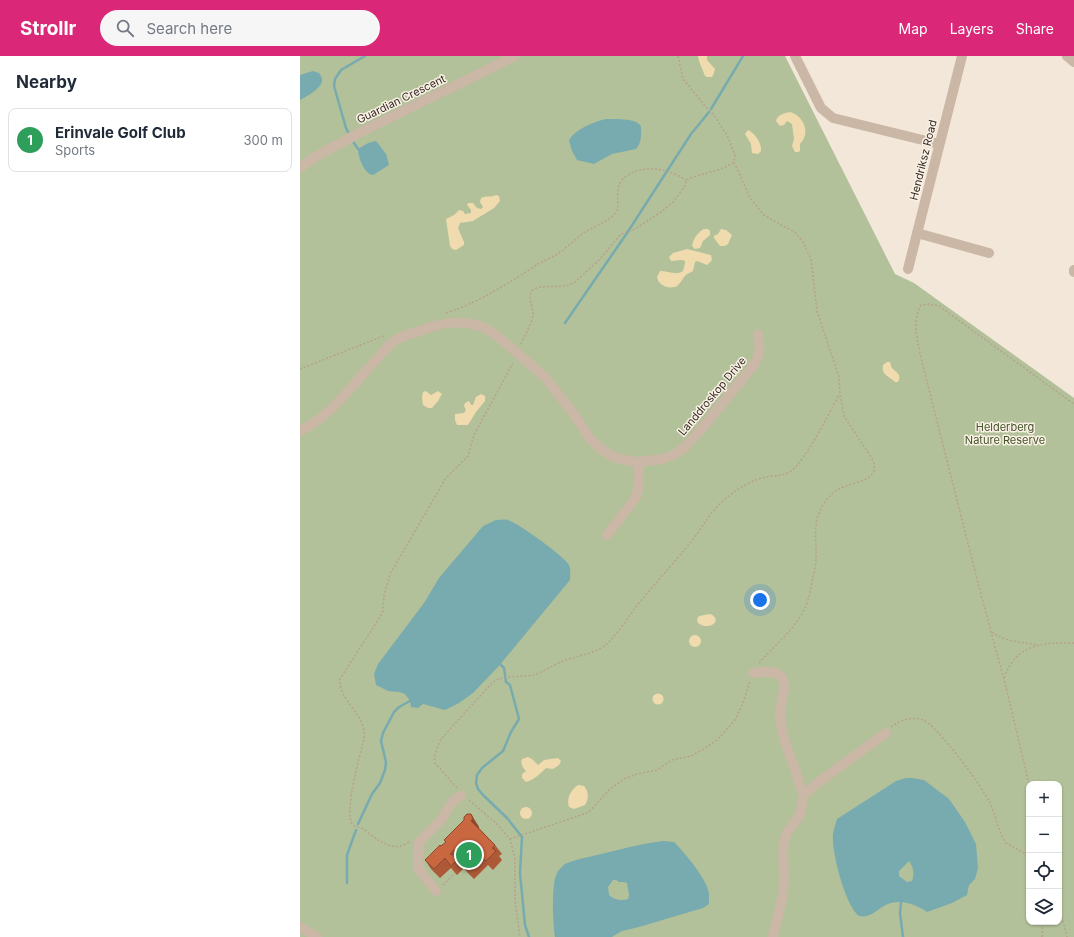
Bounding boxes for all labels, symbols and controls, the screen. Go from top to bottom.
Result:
search box [100,10,380,46]
text: Strollr [20,17,76,40]
icon: search [114,17,136,39]
text: Search here [146,19,232,38]
text: Map [899,20,928,37]
text: Layers [950,20,994,37]
text: Share [1016,20,1054,37]
street label: Guardian Crescent [354,71,448,127]
text: Nearby [16,72,77,92]
street label: Hendriksz Road [906,118,940,202]
text: Erinvale Golf Club [55,123,186,142]
text: 1 [27,132,33,148]
text: 300 m [244,132,283,148]
text: Sports [55,142,95,158]
street label: Landdroskop Drive [675,354,749,438]
park label: Helderberg Nature Reserve [965,420,1045,447]
your location [750,590,770,610]
map controls [1026,781,1062,925]
button: + [1026,781,1062,817]
button: − [1026,817,1062,853]
pin: 1 [456,840,482,870]
button: locate [1026,853,1062,889]
button: layers [1026,889,1062,925]

